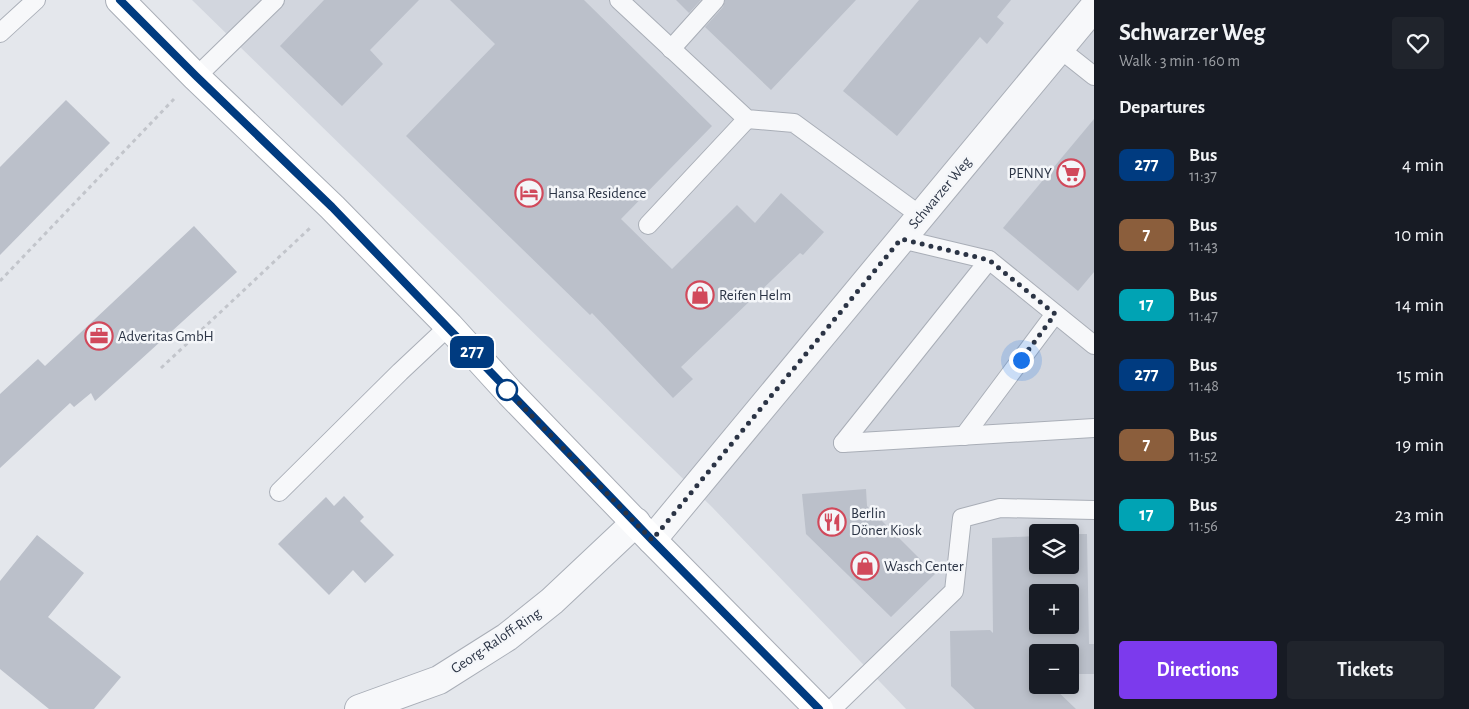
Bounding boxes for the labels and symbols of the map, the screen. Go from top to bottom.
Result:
street label: Schwarzer Weg [906,154,975,232]
supermarket icon: PENNY [1056,158,1086,188]
place label: PENNY [1009,166,1052,181]
hotel icon: Hansa Residence [514,178,544,208]
place label: Hansa Residence [548,186,647,201]
shop icon: Reifen Helm [685,280,715,310]
place label: Reifen Helm [719,288,791,303]
office icon: Adveritas GmbH [84,321,114,351]
place label: Adveritas GmbH [118,329,214,344]
line badge: 277 [443,336,501,368]
your location [1009,348,1034,373]
unlabelled marker [496,379,518,401]
place label: Berlin Döner Kiosk [851,506,922,538]
restaurant icon: Berlin Döner Kiosk [817,507,847,537]
shop icon: Wasch Center [850,551,880,581]
place label: Wasch Center [884,559,964,574]
street label: Georg-Raloff-Ring [448,605,544,677]

